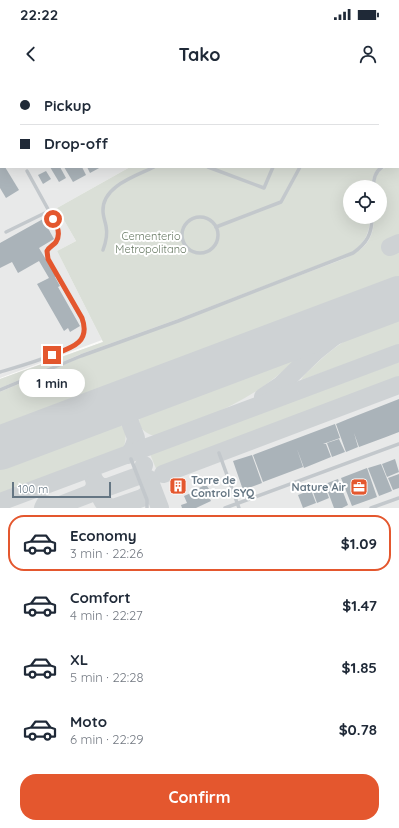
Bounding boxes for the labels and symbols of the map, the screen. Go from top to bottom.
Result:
route start [44,210,62,228]
park label: Cementerio Metropolitano [115,229,187,256]
route end [43,346,61,364]
callout: 1 min [19,369,85,397]
place label: Torre de Control SYQ [191,473,255,500]
building icon: Torre de Control SYQ [168,476,188,496]
office icon: Nature Air [349,477,369,497]
scale bar [12,480,111,499]
place label: Nature Air [292,480,346,494]

